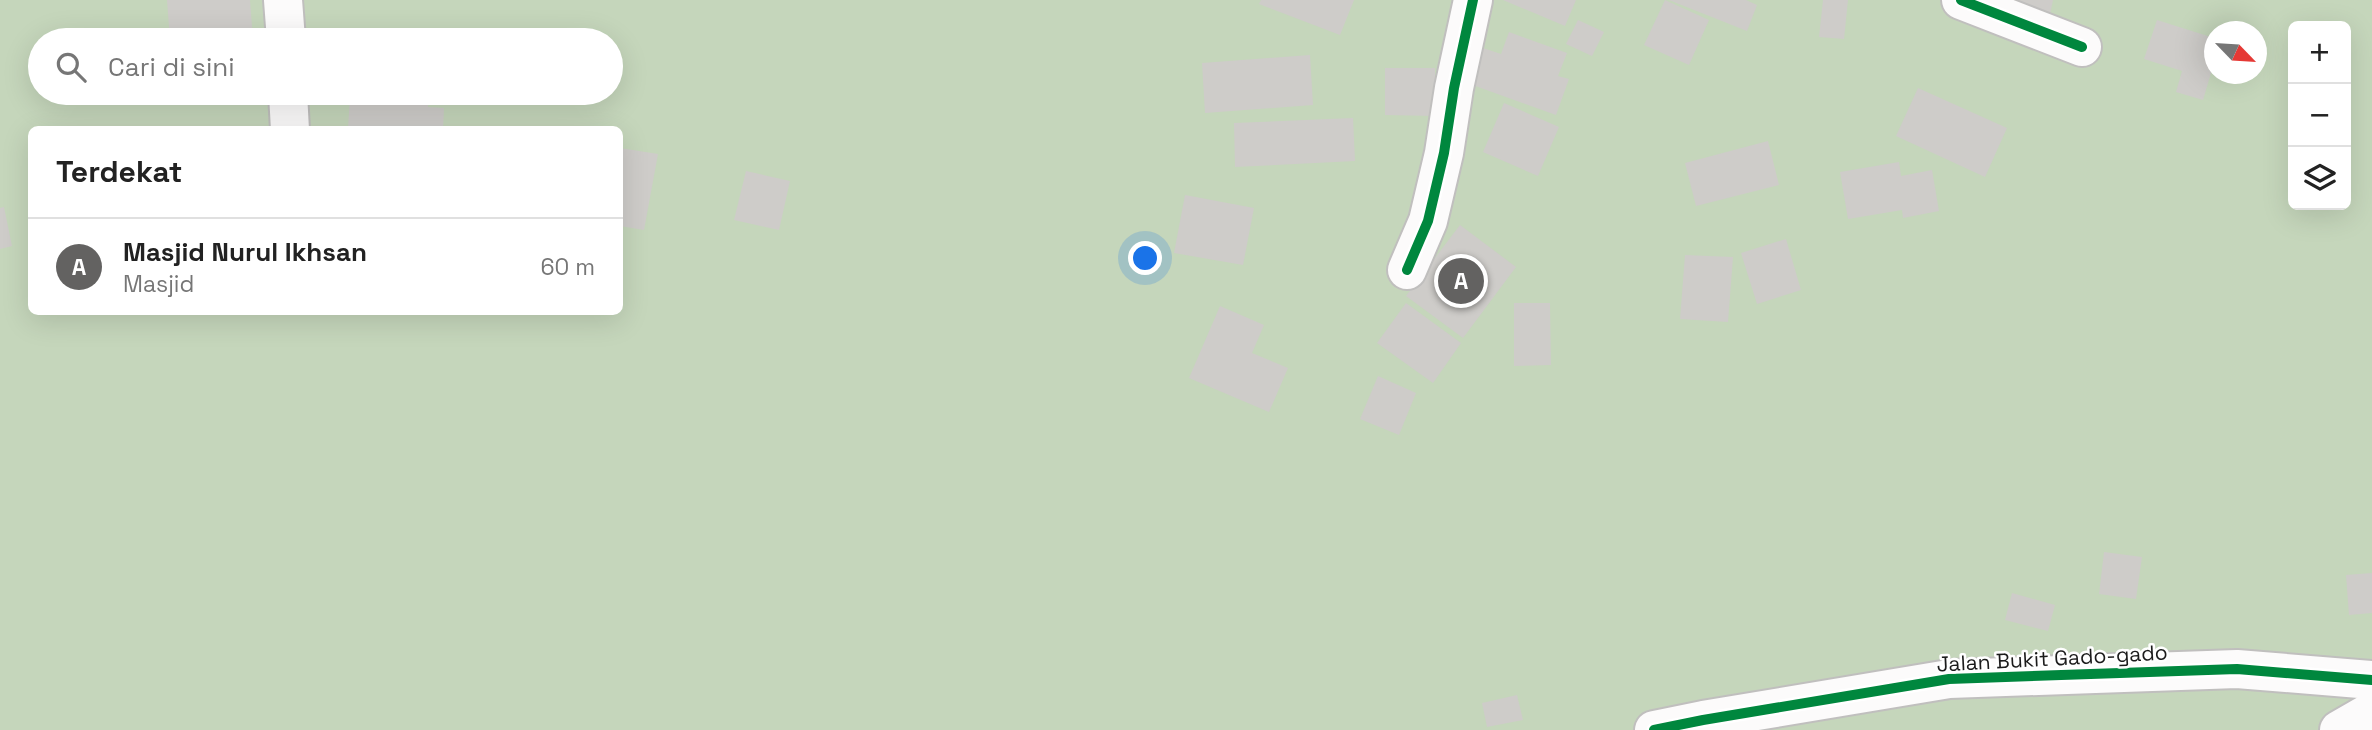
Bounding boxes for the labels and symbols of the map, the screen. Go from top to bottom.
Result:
north arrow [2204,21,2267,84]
your location [1128,241,1162,275]
pin: A [1438,255,1484,307]
street label: Jalan Bukit Gado-gado [1936,638,2168,678]

